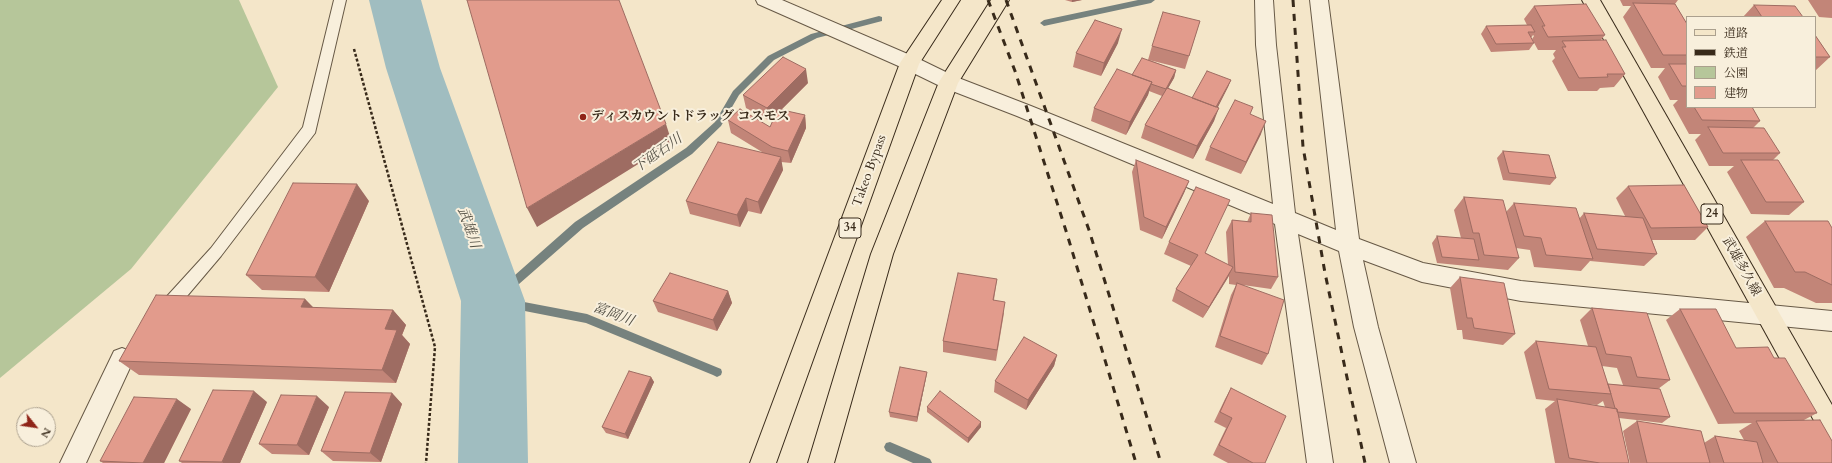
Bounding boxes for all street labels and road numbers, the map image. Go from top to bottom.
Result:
street label: Takeo Bypass [850,133,890,209]
road number: 24 [1701,204,1723,224]
road number: 34 [839,218,861,238]
street label: 武雄多久線 [1718,235,1764,299]

